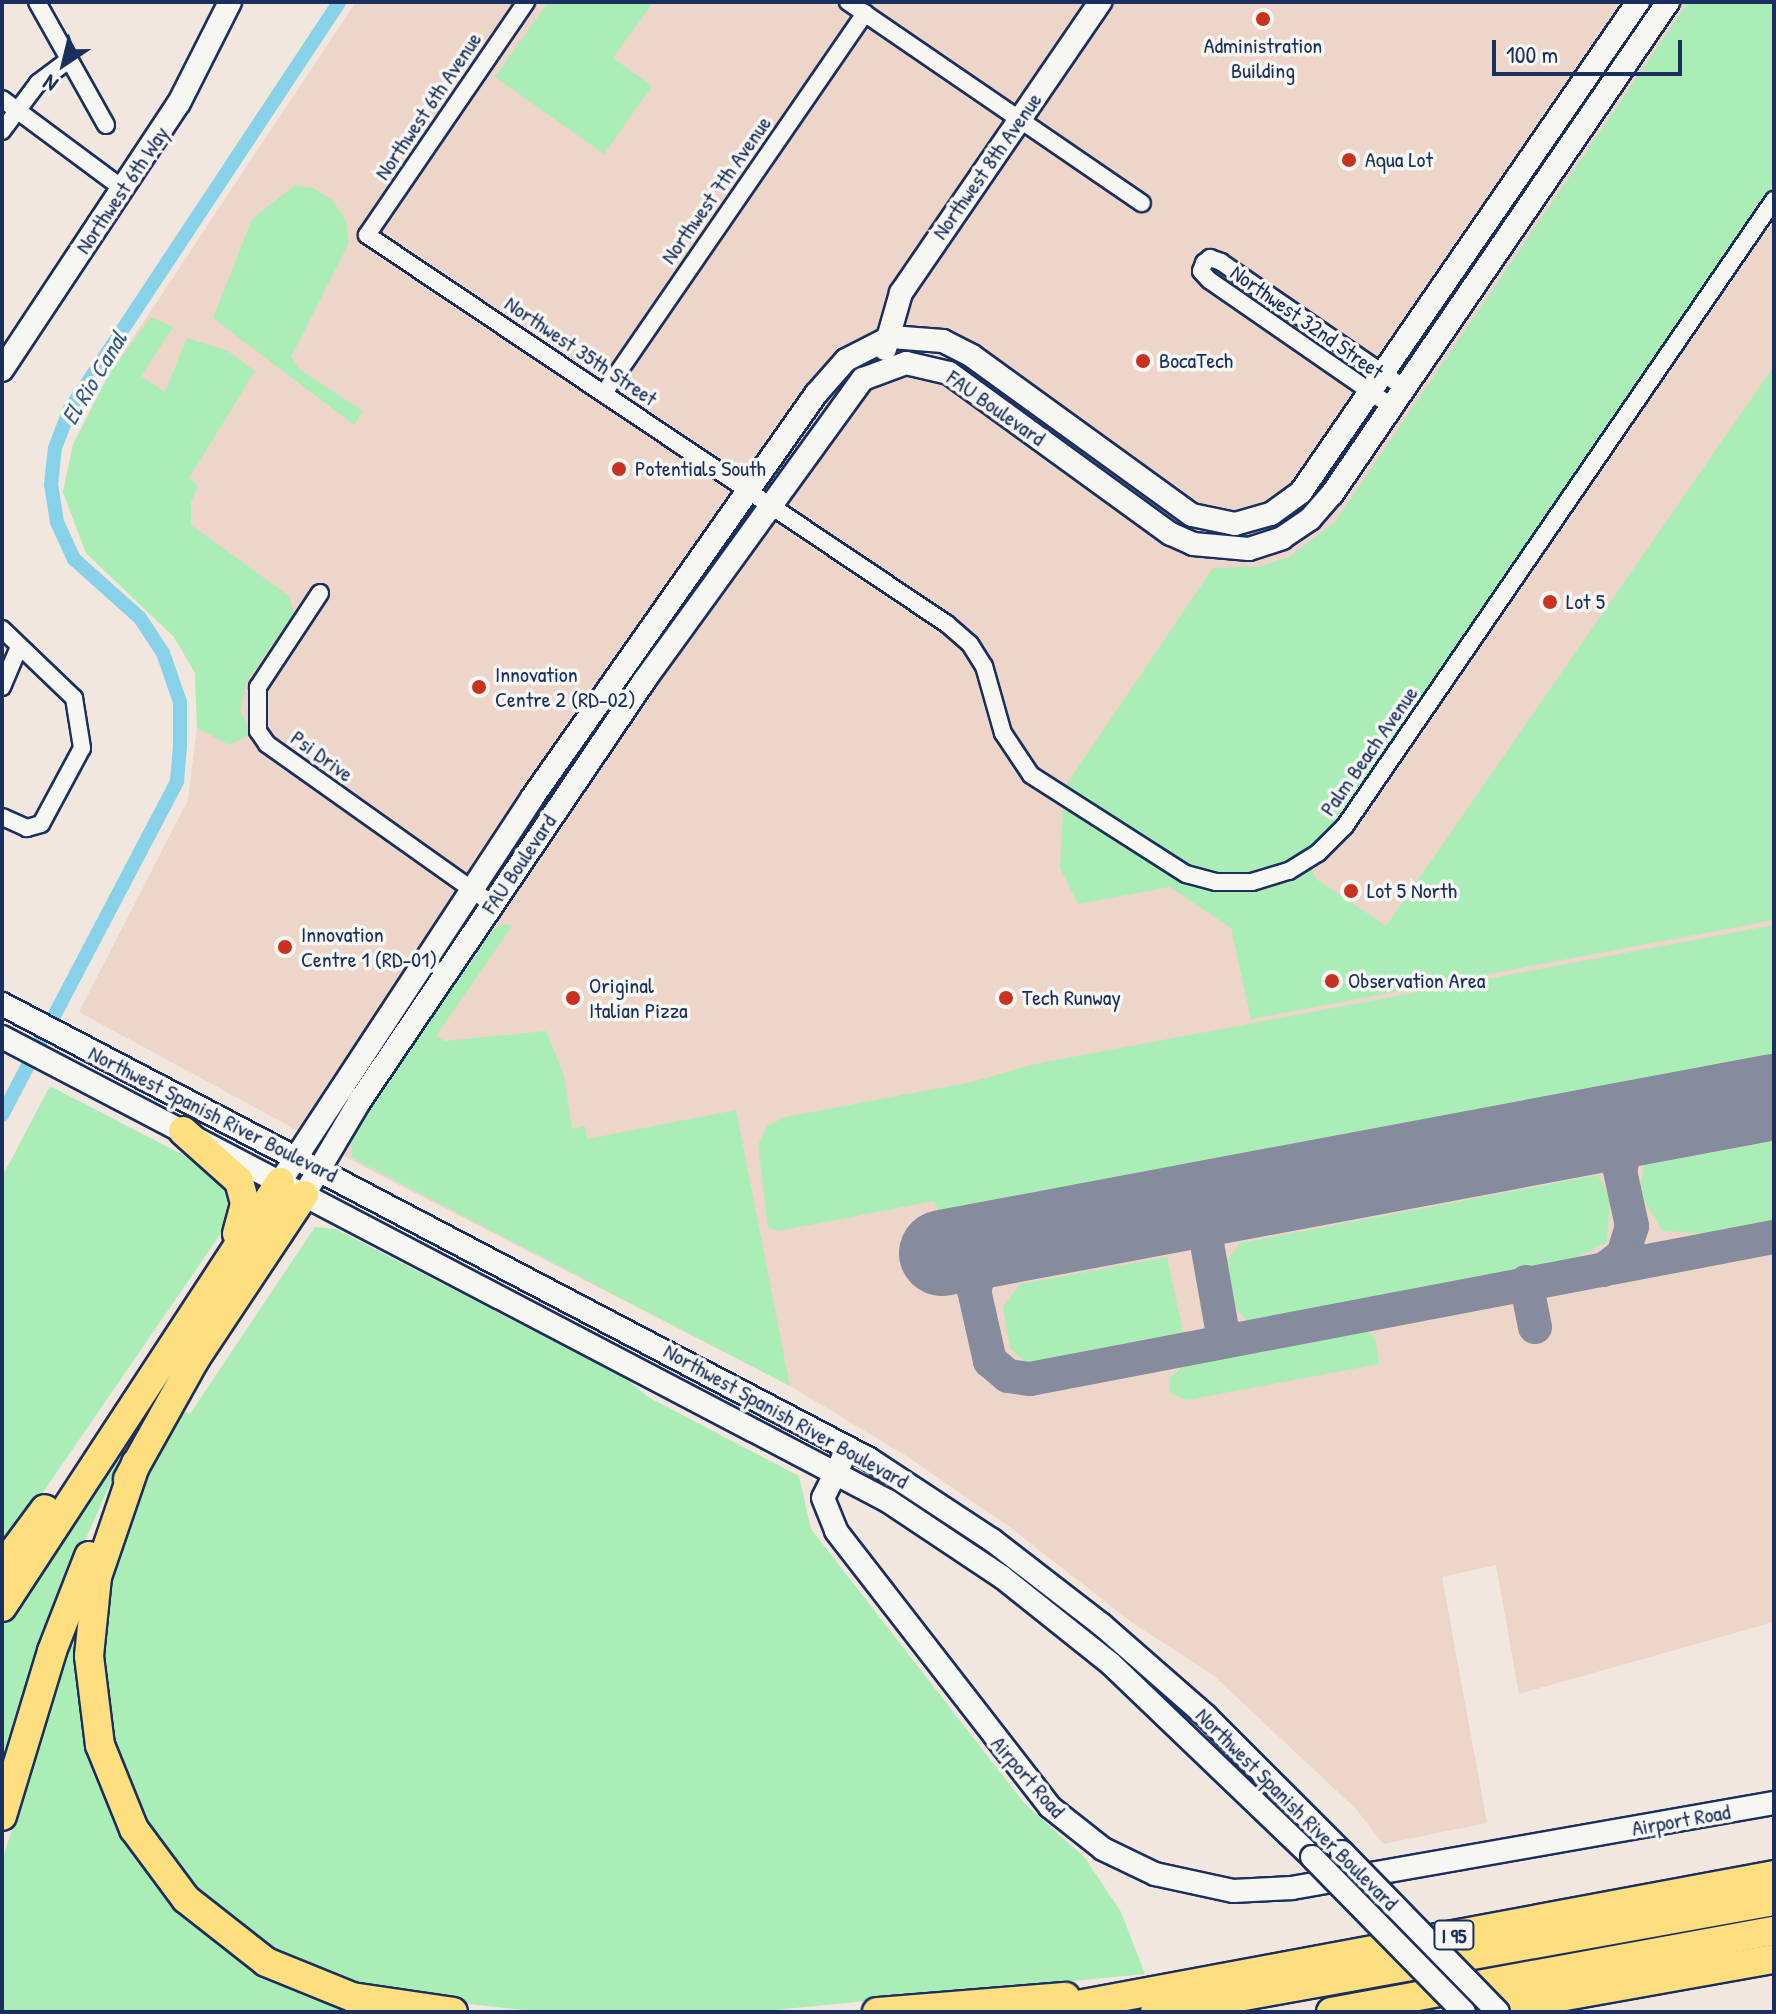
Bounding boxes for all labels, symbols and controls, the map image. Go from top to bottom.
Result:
marker: Administration Building [1254,10,1272,28]
north arrow [24,24,104,104]
scale bar [1496,24,1686,74]
street label: Northwest 6th Avenue [369,27,487,185]
place label: Administration Building [1204,32,1322,84]
text: 100 m [1506,38,1558,70]
text: N [37,68,64,99]
street label: Northwest 8th Avenue [927,88,1047,244]
street label: Northwest 7th Avenue [655,111,777,269]
street label: Northwest 6th Way [70,121,174,259]
place label: Aqua Lot [1365,147,1433,173]
marker: Aqua Lot [1340,151,1358,169]
street label: Northwest 32nd Street [1225,259,1389,385]
street label: Northwest 35th Street [500,290,662,412]
water label: El Rio Canal [55,326,133,430]
place label: BocaTech [1159,348,1233,374]
marker: BocaTech [1134,352,1152,370]
street label: FAU Boulevard [942,364,1050,452]
place label: Potentials South [635,456,766,482]
marker: Potentials South [610,460,628,478]
place label: Lot 5 [1566,589,1605,615]
marker: Lot 5 [1541,593,1559,611]
place label: Innovation Centre 2 (RD-02) [495,661,636,712]
marker: Innovation Centre 2 (RD-02) [470,678,488,696]
street label: Palm Beach Avenue [1315,681,1423,821]
street label: Psi Drive [286,725,358,787]
street label: FAU Boulevard [476,809,562,919]
place label: Lot 5 North [1367,878,1457,904]
marker: Lot 5 North [1342,882,1360,900]
place label: Innovation Centre 1 (RD-01) [301,921,437,972]
marker: Innovation Centre 1 (RD-01) [276,938,294,956]
place label: Observation Area [1348,968,1485,994]
place label: Original Italian Pizza [589,972,688,1024]
marker: Observation Area [1323,972,1341,990]
place label: Tech Runway [1022,985,1121,1011]
marker: Original Italian Pizza [564,989,582,1007]
marker: Tech Runway [997,989,1015,1007]
street label: Northwest Spanish River Boulevard [84,1040,342,1188]
street label: Northwest Spanish River Boulevard [659,1338,913,1494]
street label: Northwest Spanish River Boulevard [1190,1702,1404,1916]
street label: Airport Road [985,1731,1071,1823]
street label: Airport Road [1630,1798,1732,1842]
road number: I 95 [1432,1919,1476,1951]

